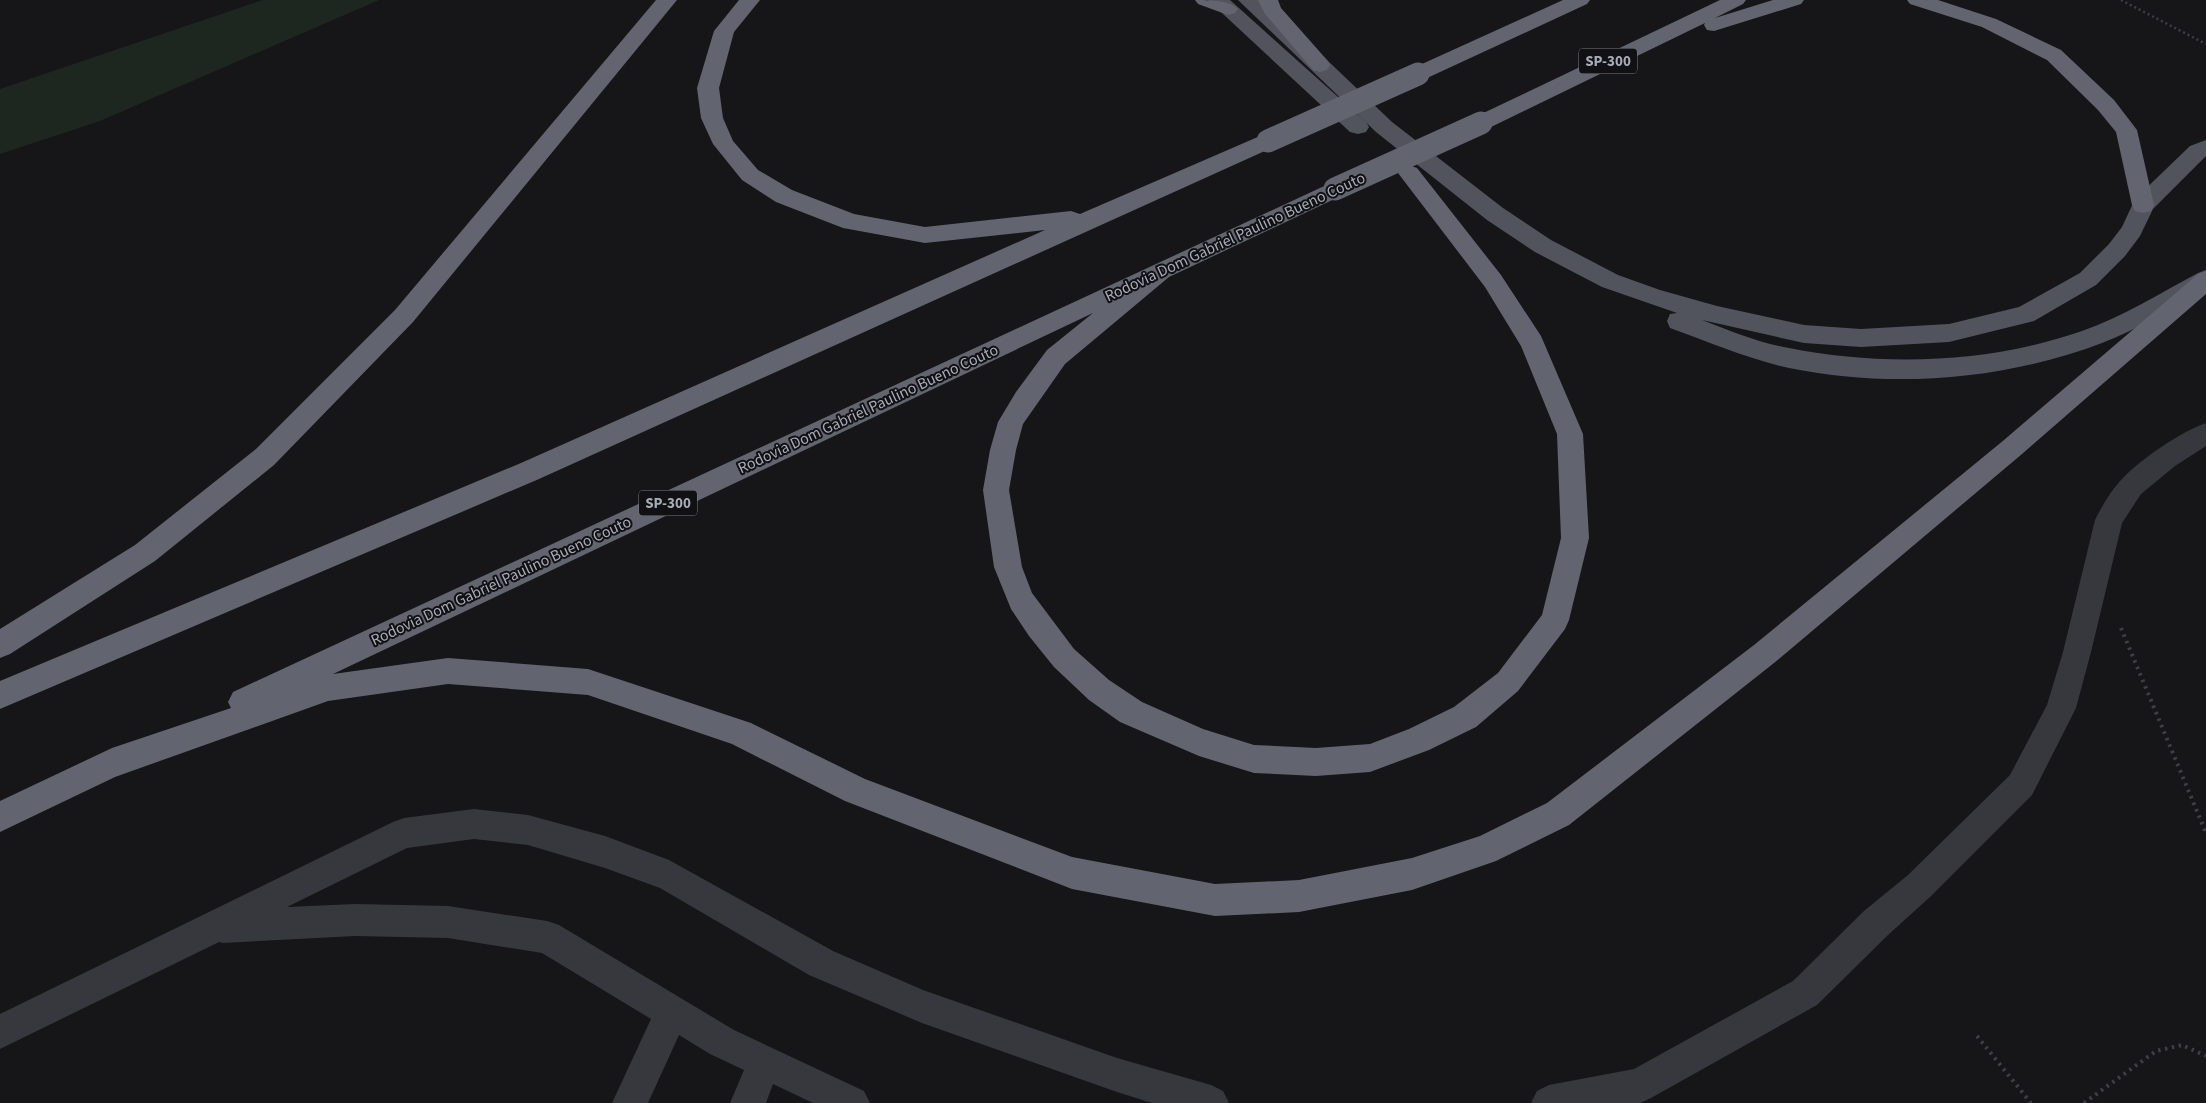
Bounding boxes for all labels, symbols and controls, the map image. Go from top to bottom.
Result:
road number: SP-300 [1579,48,1637,74]
street label: Rodovia Dom Gabriel Paulino Bueno Couto [1101,167,1369,307]
street label: Rodovia Dom Gabriel Paulino Bueno Couto [734,339,1002,479]
road number: SP-300 [639,490,697,516]
street label: Rodovia Dom Gabriel Paulino Bueno Couto [367,511,635,651]

